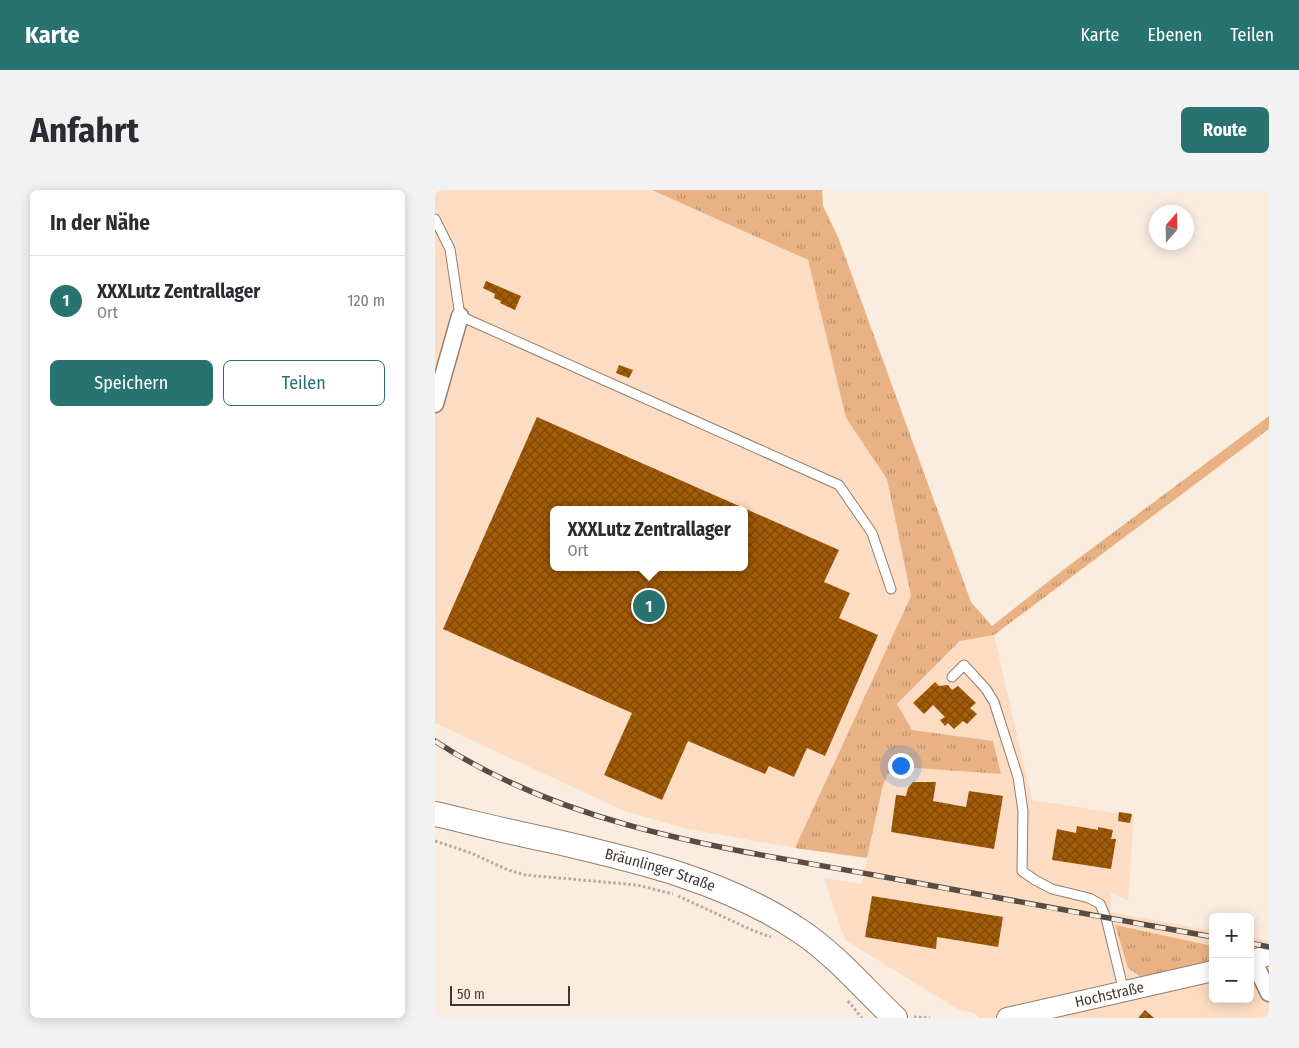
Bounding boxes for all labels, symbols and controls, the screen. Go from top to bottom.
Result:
text: Karte [25,21,80,49]
text: Karte [1080,24,1119,46]
text: Ebenen [1147,24,1202,46]
text: Teilen [1230,24,1274,46]
button: Route [1181,107,1269,153]
text: Anfahrt [30,109,139,151]
north arrow [1149,205,1194,250]
text: In der Nähe [50,210,150,236]
text: XXXLutz Zentrallager [97,280,260,303]
text: 1 [63,291,69,310]
text: 120 m [347,291,385,310]
text: Ort [97,303,118,322]
button: Speichern [50,360,213,406]
button: Teilen [223,360,385,406]
popup [550,506,748,571]
text: XXXLutz Zentrallager [567,518,731,541]
text: Ort [567,541,588,560]
pin: 1 [633,587,665,625]
your location [888,753,914,779]
street label: Bräunlinger Straße [603,845,718,895]
map controls [1209,913,1254,1003]
button: + [1209,913,1254,958]
button: − [1209,958,1254,1003]
street label: Hochstraße [1073,978,1146,1011]
scale bar [450,983,570,1006]
text: 50 m [457,986,485,1003]

